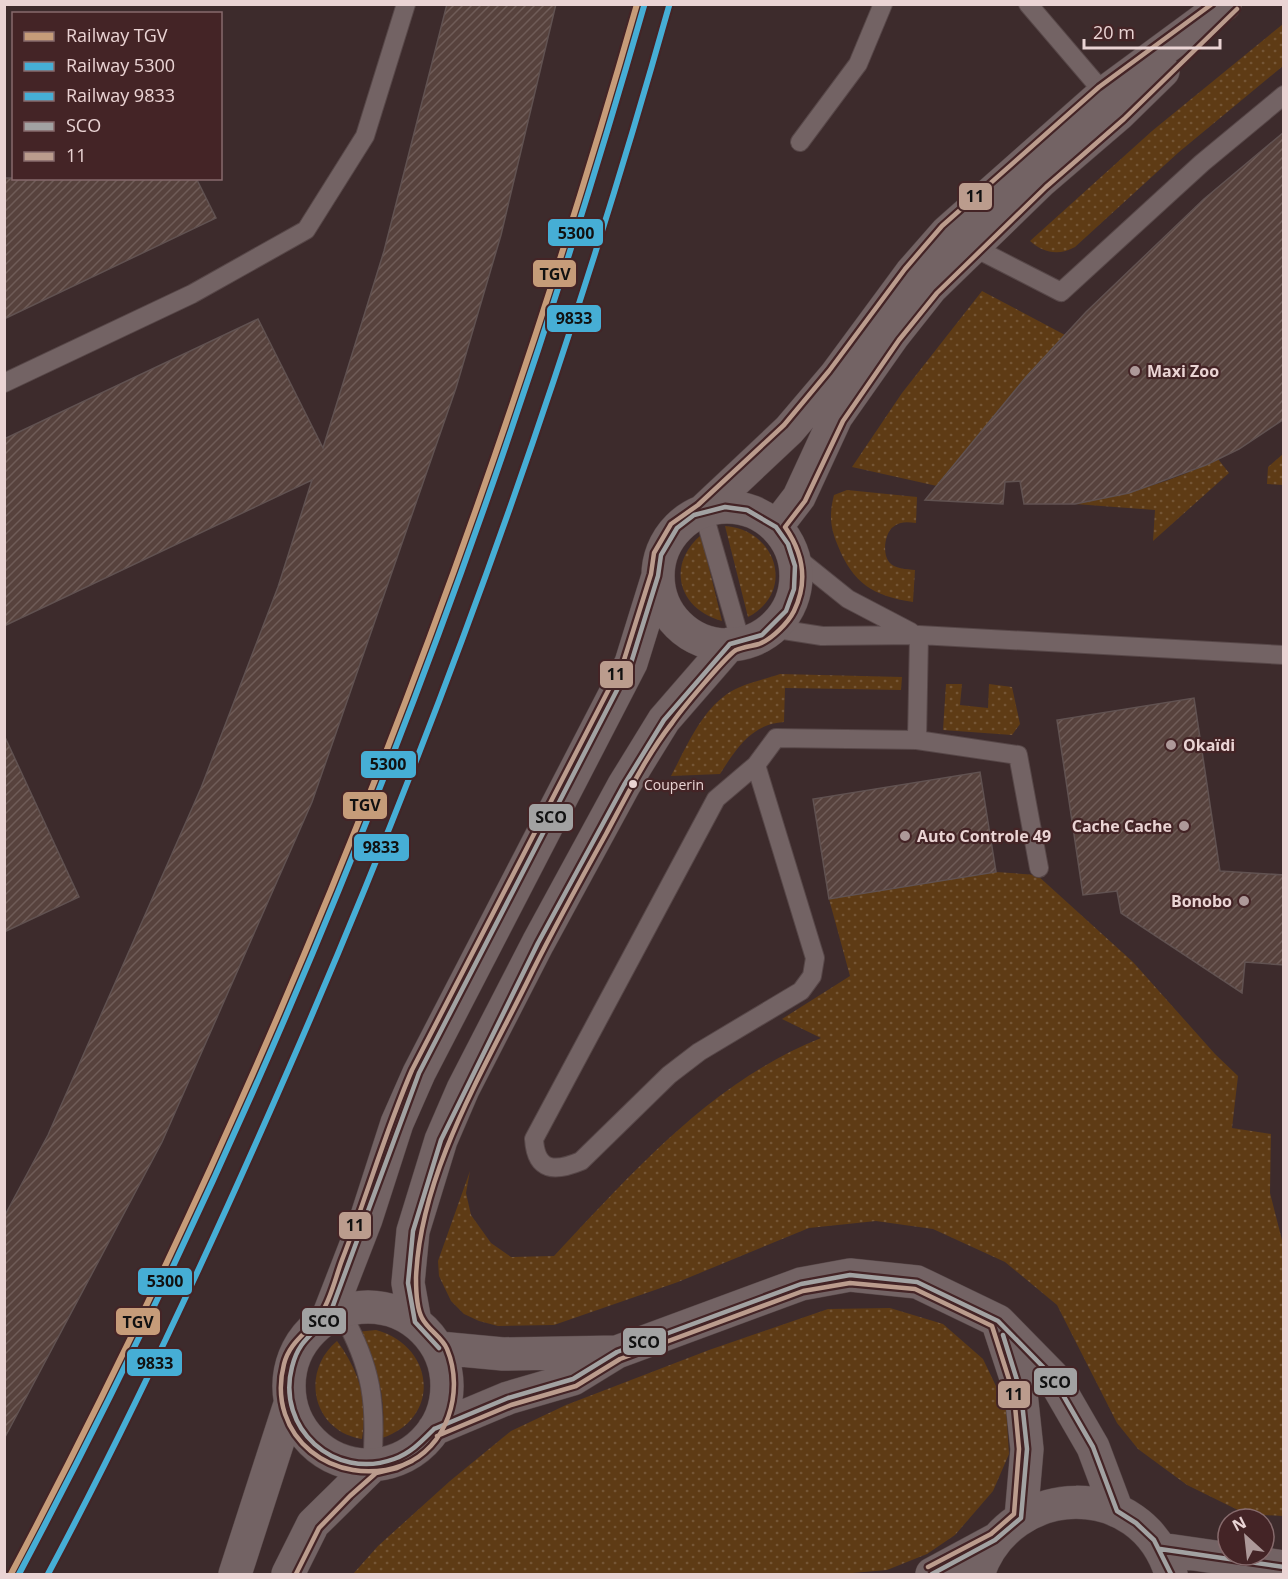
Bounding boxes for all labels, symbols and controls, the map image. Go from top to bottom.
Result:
legend [12,12,222,180]
scale bar [1084,12,1220,50]
text: 20 m [1093,20,1135,44]
text: Railway TGV [66,23,168,47]
text: Railway 5300 [66,53,175,77]
text: Railway 9833 [66,83,175,107]
text: SCO [66,113,101,137]
text: 11 [66,143,87,167]
line badge: 11 [958,182,993,211]
text: 11 [966,185,984,207]
line badge: 5300 [547,218,604,247]
text: 5300 [558,222,594,244]
line badge: TGV [532,259,577,288]
text: TGV [539,263,571,285]
line badge: 9833 [546,304,602,333]
text: 9833 [556,307,592,329]
place label: Maxi Zoo [1147,360,1219,382]
marker: Maxi Zoo [1128,364,1142,378]
line badge: 11 [599,660,634,689]
text: 11 [607,663,625,685]
place label: Okaïdi [1183,734,1235,756]
marker: Okaïdi [1164,738,1178,752]
line badge: 5300 [360,750,417,779]
text: 5300 [370,753,406,775]
place label: Couperin [644,775,704,794]
marker: Couperin [627,778,639,790]
line badge: TGV [342,791,388,820]
text: TGV [349,794,381,816]
line badge: SCO [528,803,574,832]
text: SCO [535,806,567,828]
place label: Cache Cache [1072,815,1172,837]
marker: Cache Cache [1177,819,1191,833]
place label: Auto Controle 49 [917,825,1051,847]
marker: Auto Controle 49 [898,829,912,843]
line badge: 9833 [353,833,410,862]
text: 9833 [363,836,399,858]
place label: Bonobo [1171,890,1232,912]
marker: Bonobo [1237,894,1251,908]
line badge: 11 [338,1211,372,1240]
text: 11 [346,1214,364,1236]
line badge: 5300 [137,1267,193,1296]
text: 5300 [147,1270,183,1292]
line badge: TGV [115,1307,161,1336]
line badge: SCO [301,1307,347,1335]
text: SCO [308,1310,340,1332]
text: TGV [122,1311,154,1333]
line badge: SCO [622,1327,667,1356]
text: SCO [628,1331,660,1353]
line badge: 9833 [126,1348,183,1377]
text: 9833 [137,1352,173,1374]
line badge: SCO [1033,1367,1078,1396]
text: SCO [1039,1371,1071,1393]
line badge: 11 [997,1380,1031,1409]
text: 11 [1005,1383,1023,1405]
north arrow [1216,1507,1276,1567]
text: N [1228,1511,1250,1536]

